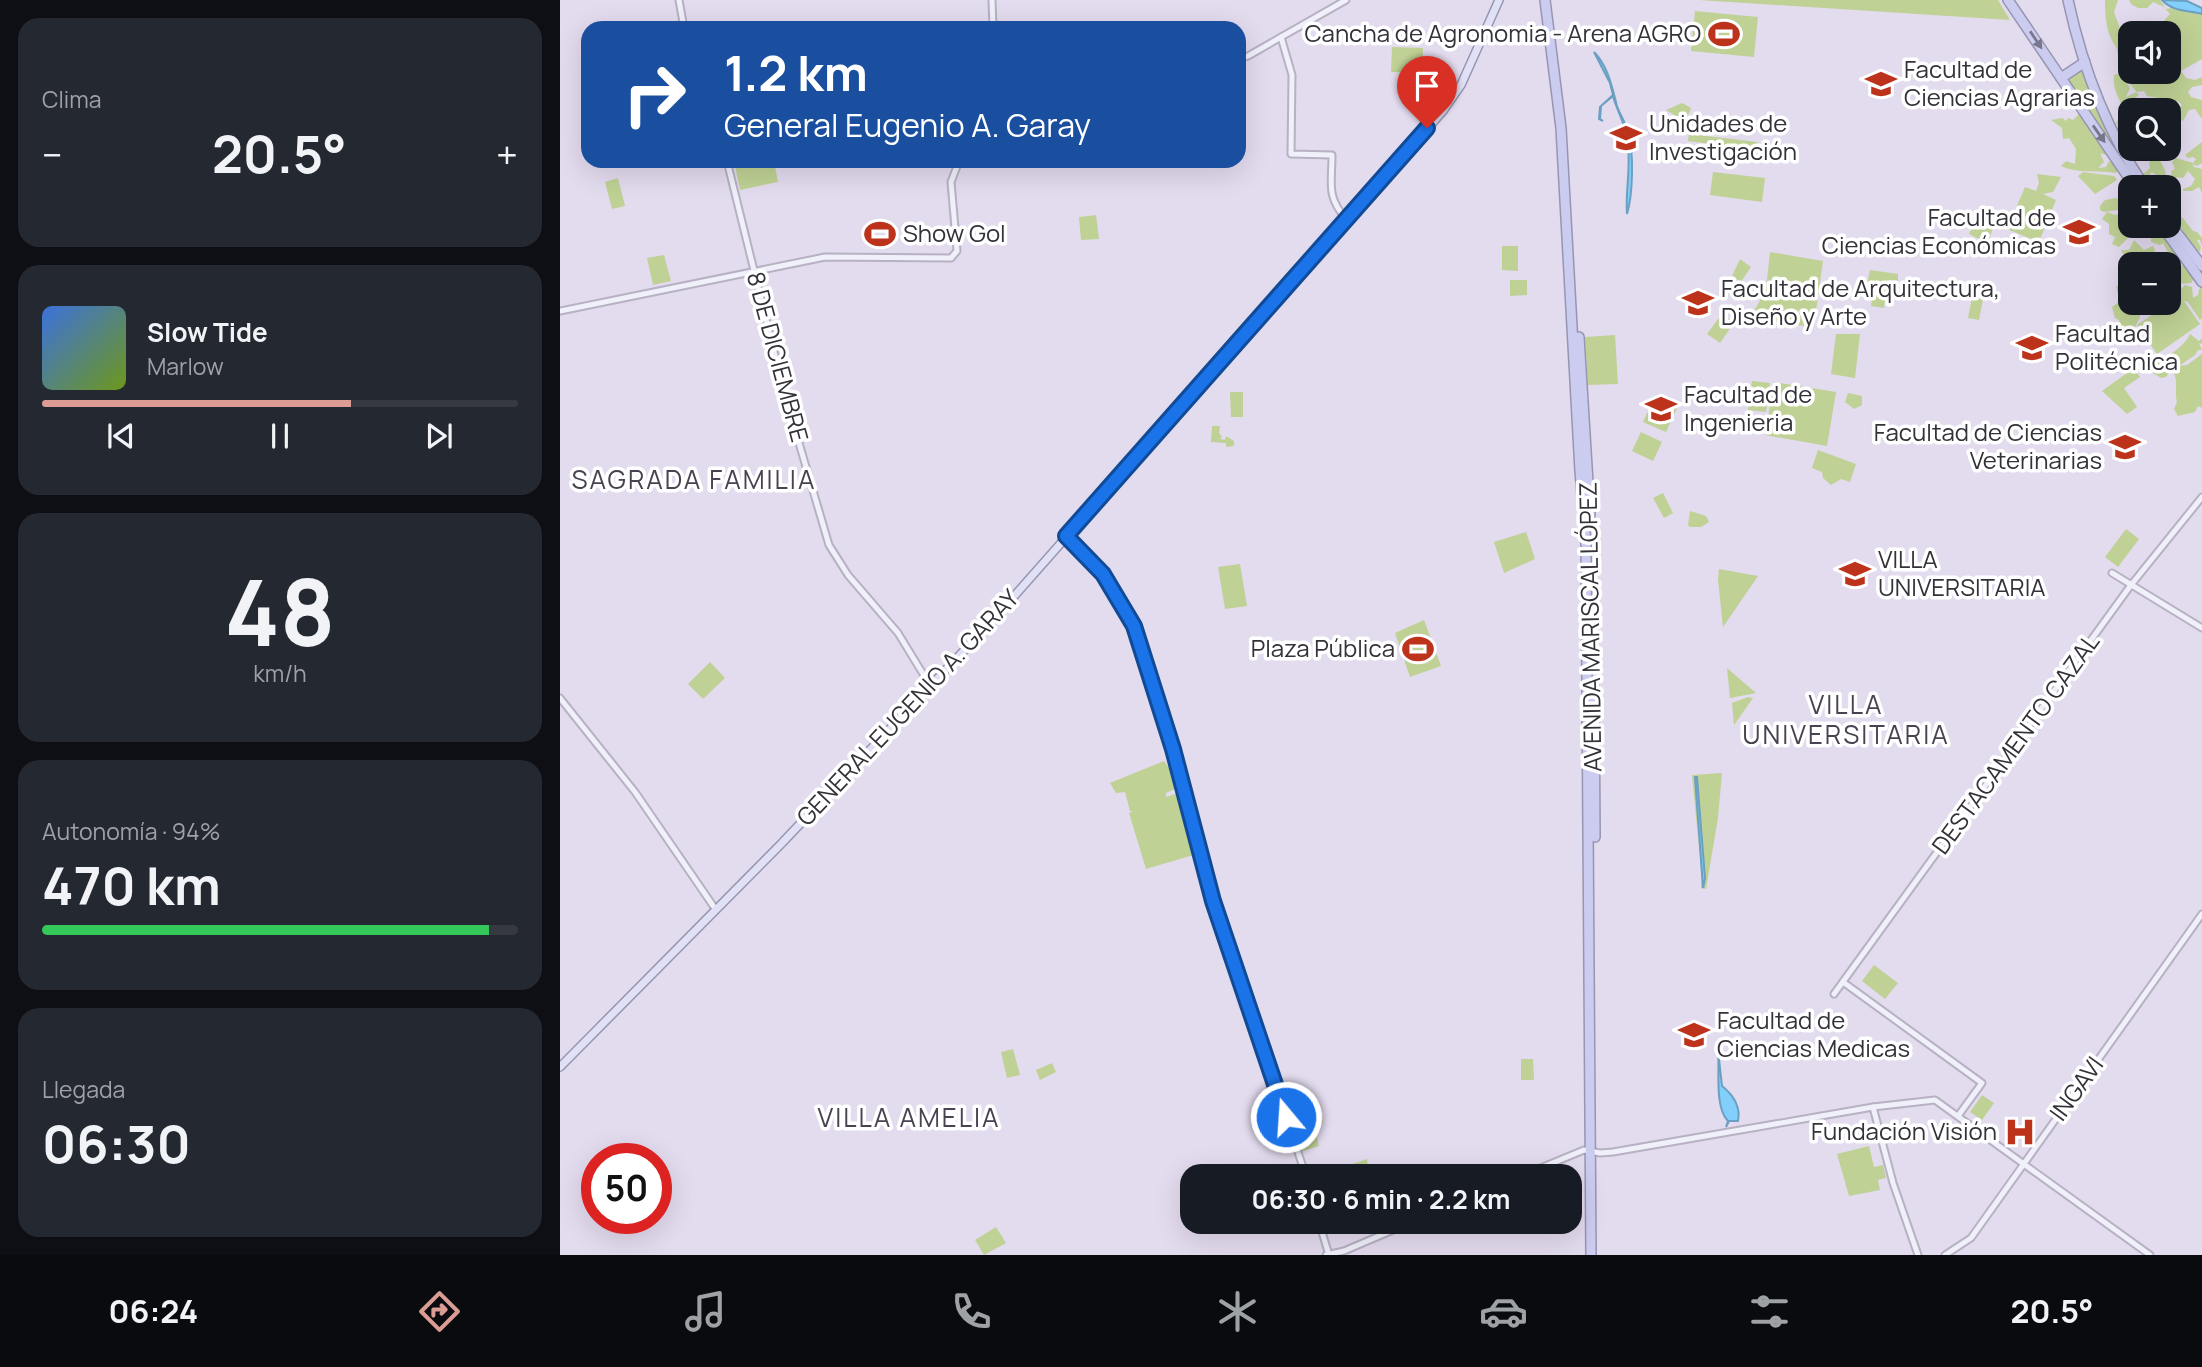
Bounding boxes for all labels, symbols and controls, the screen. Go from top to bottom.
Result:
place label: Cancha de Agronomia - Arena AGRO [1304,16,1701,49]
sports icon: Cancha de Agronomia - Arena AGRO [1707,17,1741,51]
map controls [2118,21,2181,315]
button: sound [2118,21,2181,84]
one-way arrow [2029,31,2042,50]
text: 1.2 km [724,39,868,106]
icon: right [609,49,700,140]
place label: Facultad de Ciencias Agrarias [1904,52,2095,113]
pin [1397,56,1457,128]
icon: arrive [1408,67,1446,105]
school or university icon: Facultad de Ciencias Agrarias [1864,67,1898,101]
text: Clima [42,83,101,115]
button: search [2118,98,2181,161]
text: General Eugenio A. Garay [724,103,1091,147]
place label: Unidades de Investigación [1649,106,1797,167]
text: 20.5° [212,118,347,189]
school or university icon: Unidades de Investigación [1609,121,1643,155]
one-way arrow [2092,125,2106,143]
text: − [42,128,63,180]
text: + [496,128,518,180]
button: + [2118,175,2181,238]
place label: Facultad de Ciencias Económicas [1822,200,2056,261]
school or university icon: Facultad de Ciencias Económicas [2062,215,2096,249]
place label: Show Gol [903,216,1006,249]
sports icon: Show Gol [863,217,897,251]
button: − [2118,252,2181,315]
street label: 8 DE DICIEMBRE [740,268,817,445]
place label: Facultad de Arquitectura, Diseño y Arte [1721,271,2000,332]
school or university icon: Facultad de Arquitectura, Diseño y Arte [1681,286,1715,320]
text: Slow Tide [147,314,268,350]
place label: Facultad Politécnica [2055,316,2178,377]
school or university icon: Facultad Politécnica [2015,331,2049,365]
text: Marlow [147,350,224,382]
place label: Facultad de Ingenieria [1684,377,1812,438]
school or university icon: Facultad de Ingenieria [1644,392,1678,426]
place label: Facultad de Ciencias Veterinarias [1874,415,2102,476]
icon: previous [102,417,140,455]
icon: pause [261,417,299,455]
icon: next [420,417,458,455]
school or university icon: Facultad de Ciencias Veterinarias [2108,430,2142,464]
district label: SAGRADA FAMILIA [572,461,816,497]
street label: AVENIDA MARISCAL LÓPEZ [1570,482,1609,772]
place label: VILLA UNIVERSITARIA [1878,542,2046,603]
text: 48 [224,549,336,673]
school or university icon: VILLA UNIVERSITARIA [1838,557,1872,591]
street label: GENERAL EUGENIO A. GARAY [788,581,1026,832]
street label: DESTACAMENTO CAZAL [1923,626,2106,860]
place label: Plaza Pública [1251,631,1395,664]
sports icon: Plaza Pública [1401,632,1435,666]
text: km/h [253,657,307,689]
district label: VILLA UNIVERSITARIA [1742,686,1950,752]
text: Autonomía · 94% [42,815,220,847]
text: 470 km [42,850,221,921]
place label: Facultad de Ciencias Medicas [1717,1003,1910,1064]
school or university icon: Facultad de Ciencias Medicas [1677,1018,1711,1052]
street label: INGAVI [2041,1049,2110,1127]
text: Llegada [42,1073,125,1105]
position arrow [1249,1080,1323,1154]
district label: VILLA AMELIA [818,1099,1000,1135]
text: 06:30 [42,1108,191,1179]
place label: Fundación Visión [1811,1114,1997,1147]
hospital icon: Fundación Visión [2003,1115,2037,1149]
speed limit sign: 50 [581,1143,672,1234]
text: 06:30 · 6 min · 2.2 km [1252,1181,1510,1217]
icon: directions [415,1287,464,1336]
icon: music [681,1287,730,1336]
icon: phone [947,1287,996,1336]
icon: climate [1213,1287,1262,1336]
icon: car [1479,1287,1528,1336]
icon: filters [1745,1287,1794,1336]
text: 06:24 [108,1289,198,1333]
text: 20.5° [2010,1289,2093,1333]

